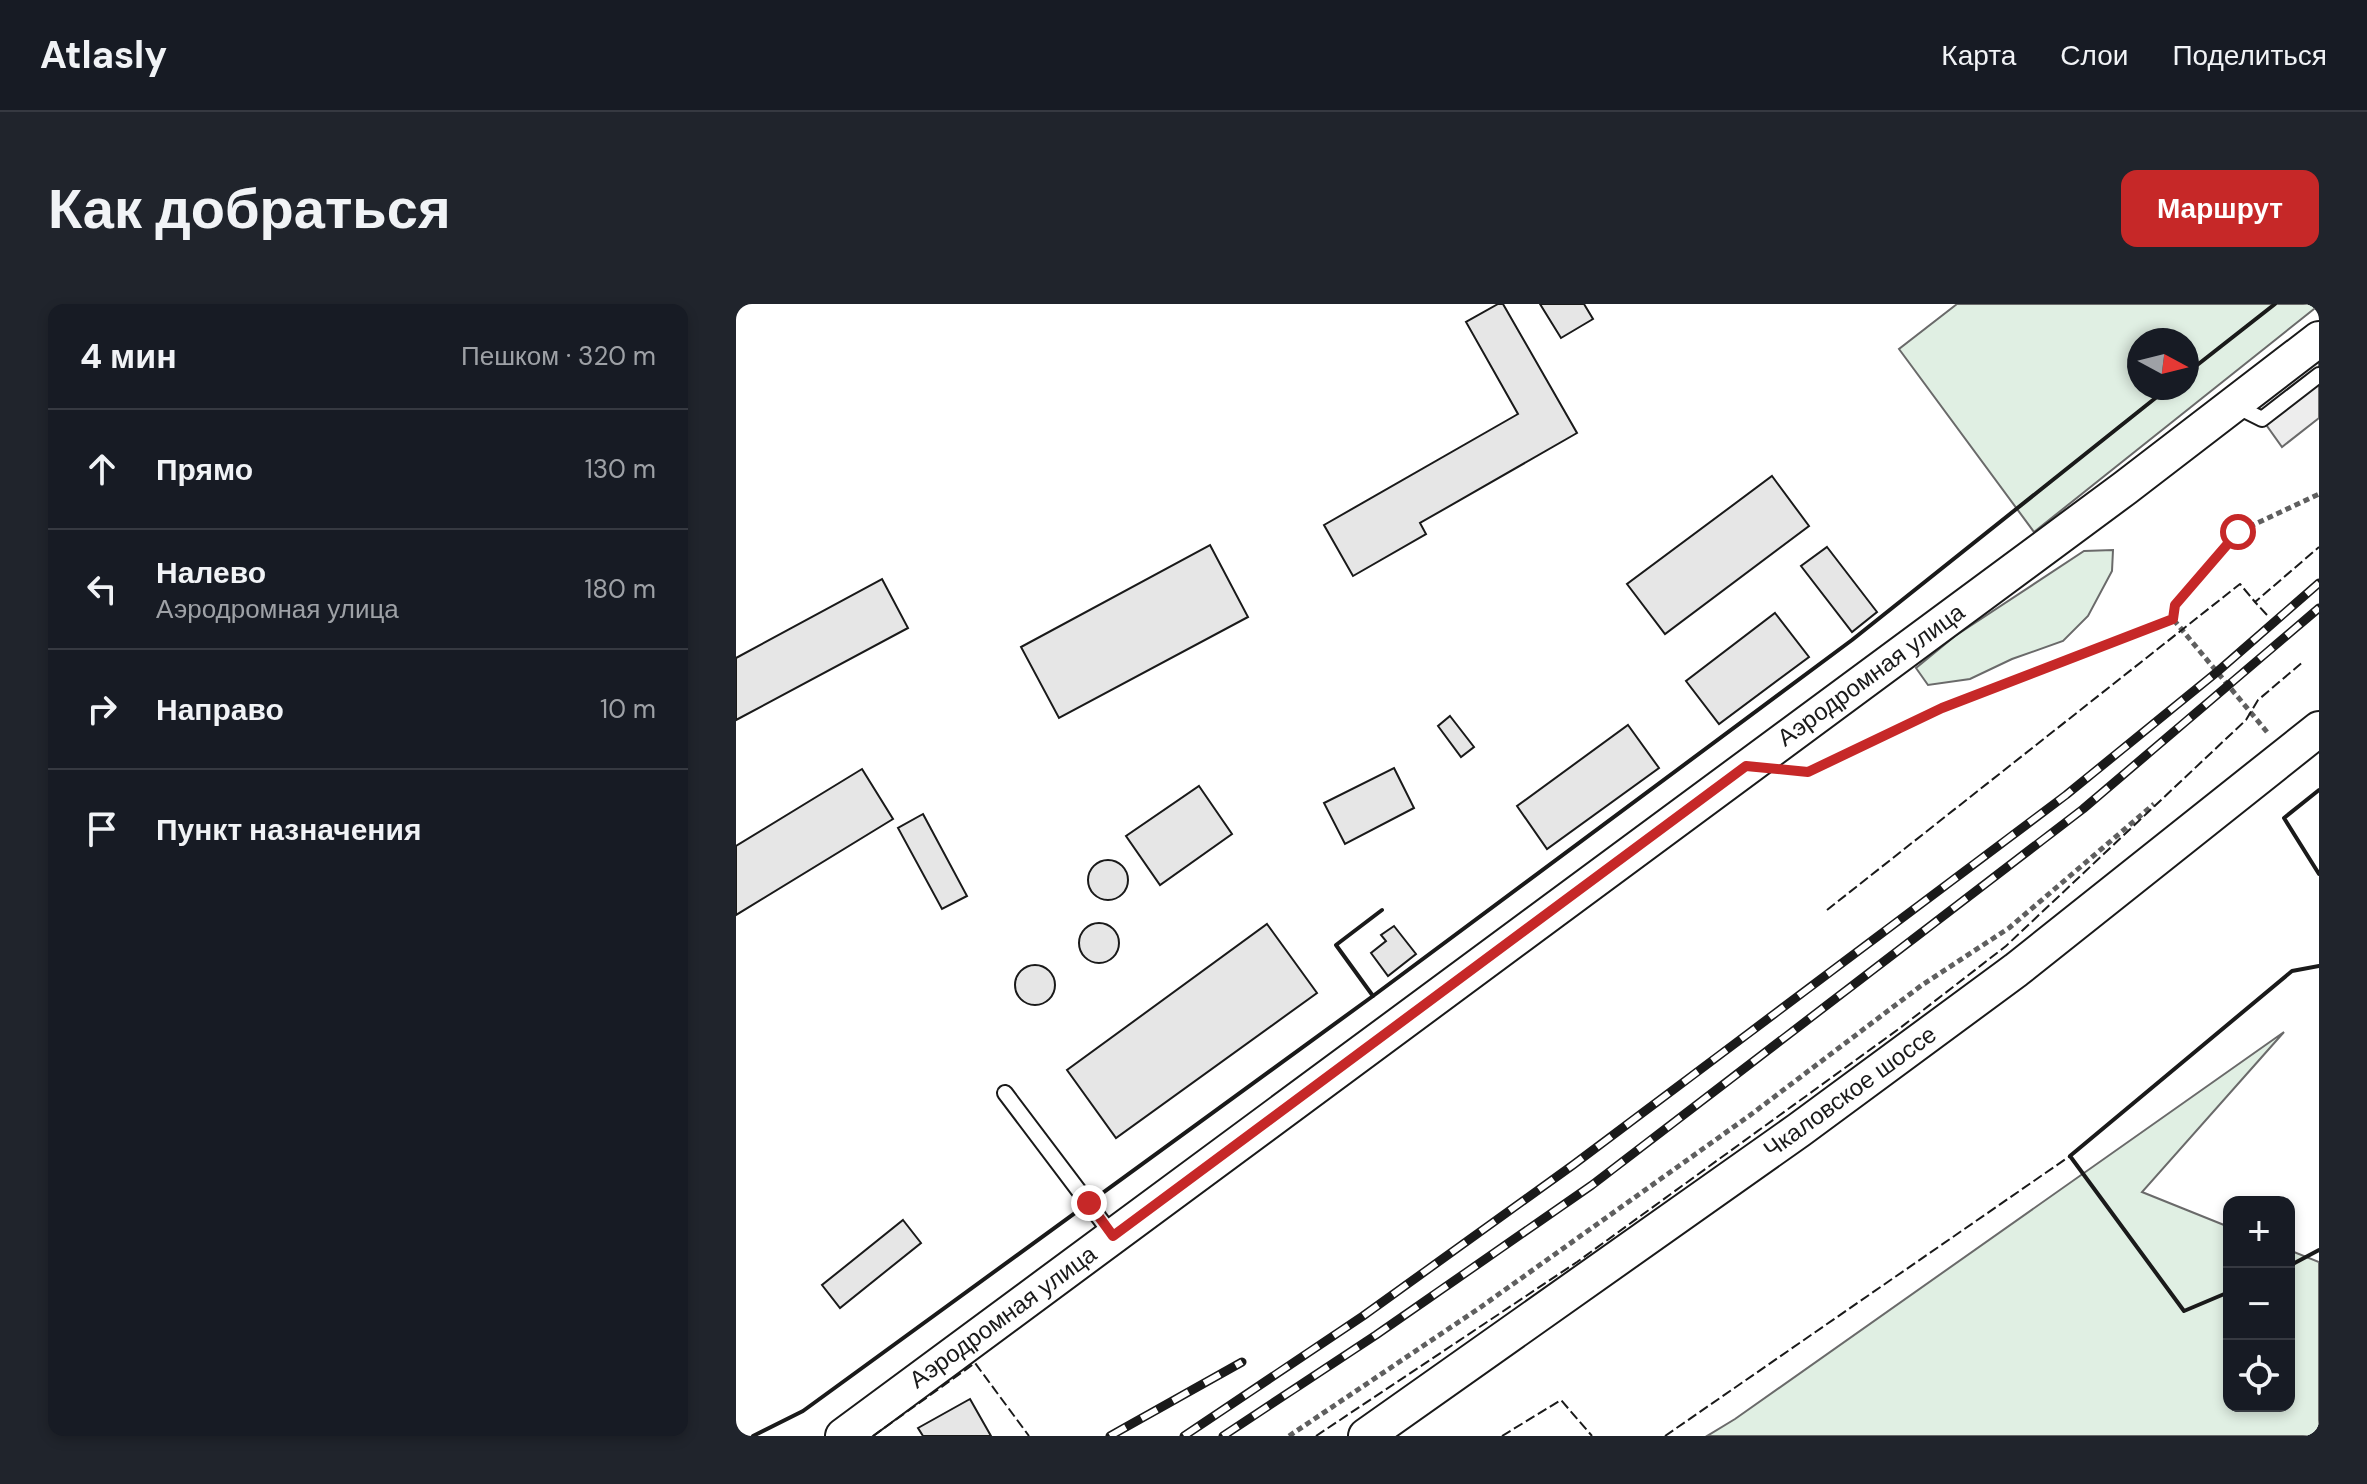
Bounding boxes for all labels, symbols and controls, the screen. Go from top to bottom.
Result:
text: Atlasly [40,30,167,80]
text: Карта [1941,37,2016,74]
text: Слои [2060,37,2128,74]
text: Поделиться [2172,37,2327,74]
button: Маршрут [2121,170,2319,247]
text: Как добраться [48,172,451,245]
north arrow [2127,328,2199,400]
text: 4 мин [80,334,177,379]
text: Пешком · 320 m [461,339,656,373]
icon: ahead [80,447,124,491]
text: Прямо [156,450,253,489]
text: 130 m [585,452,656,486]
route start [2220,514,2256,550]
text: Налево [156,553,266,592]
icon: left [80,567,124,611]
text: 180 m [584,572,656,606]
text: Аэродромная улица [156,592,399,626]
street label: Аэродромная улица [1771,596,1971,753]
icon: right [80,687,124,731]
text: Направо [156,690,284,729]
text: 10 m [600,692,656,726]
icon: arrive [80,807,124,851]
text: Пункт назначения [156,810,421,849]
street label: Чкаловское шоссе [1757,1018,1942,1165]
route end [1071,1185,1107,1221]
map controls [2223,1196,2295,1412]
button: + [2223,1196,2295,1268]
street label: Аэродромная улица [903,1238,1103,1395]
button: − [2223,1268,2295,1340]
button: locate [2223,1340,2295,1412]

